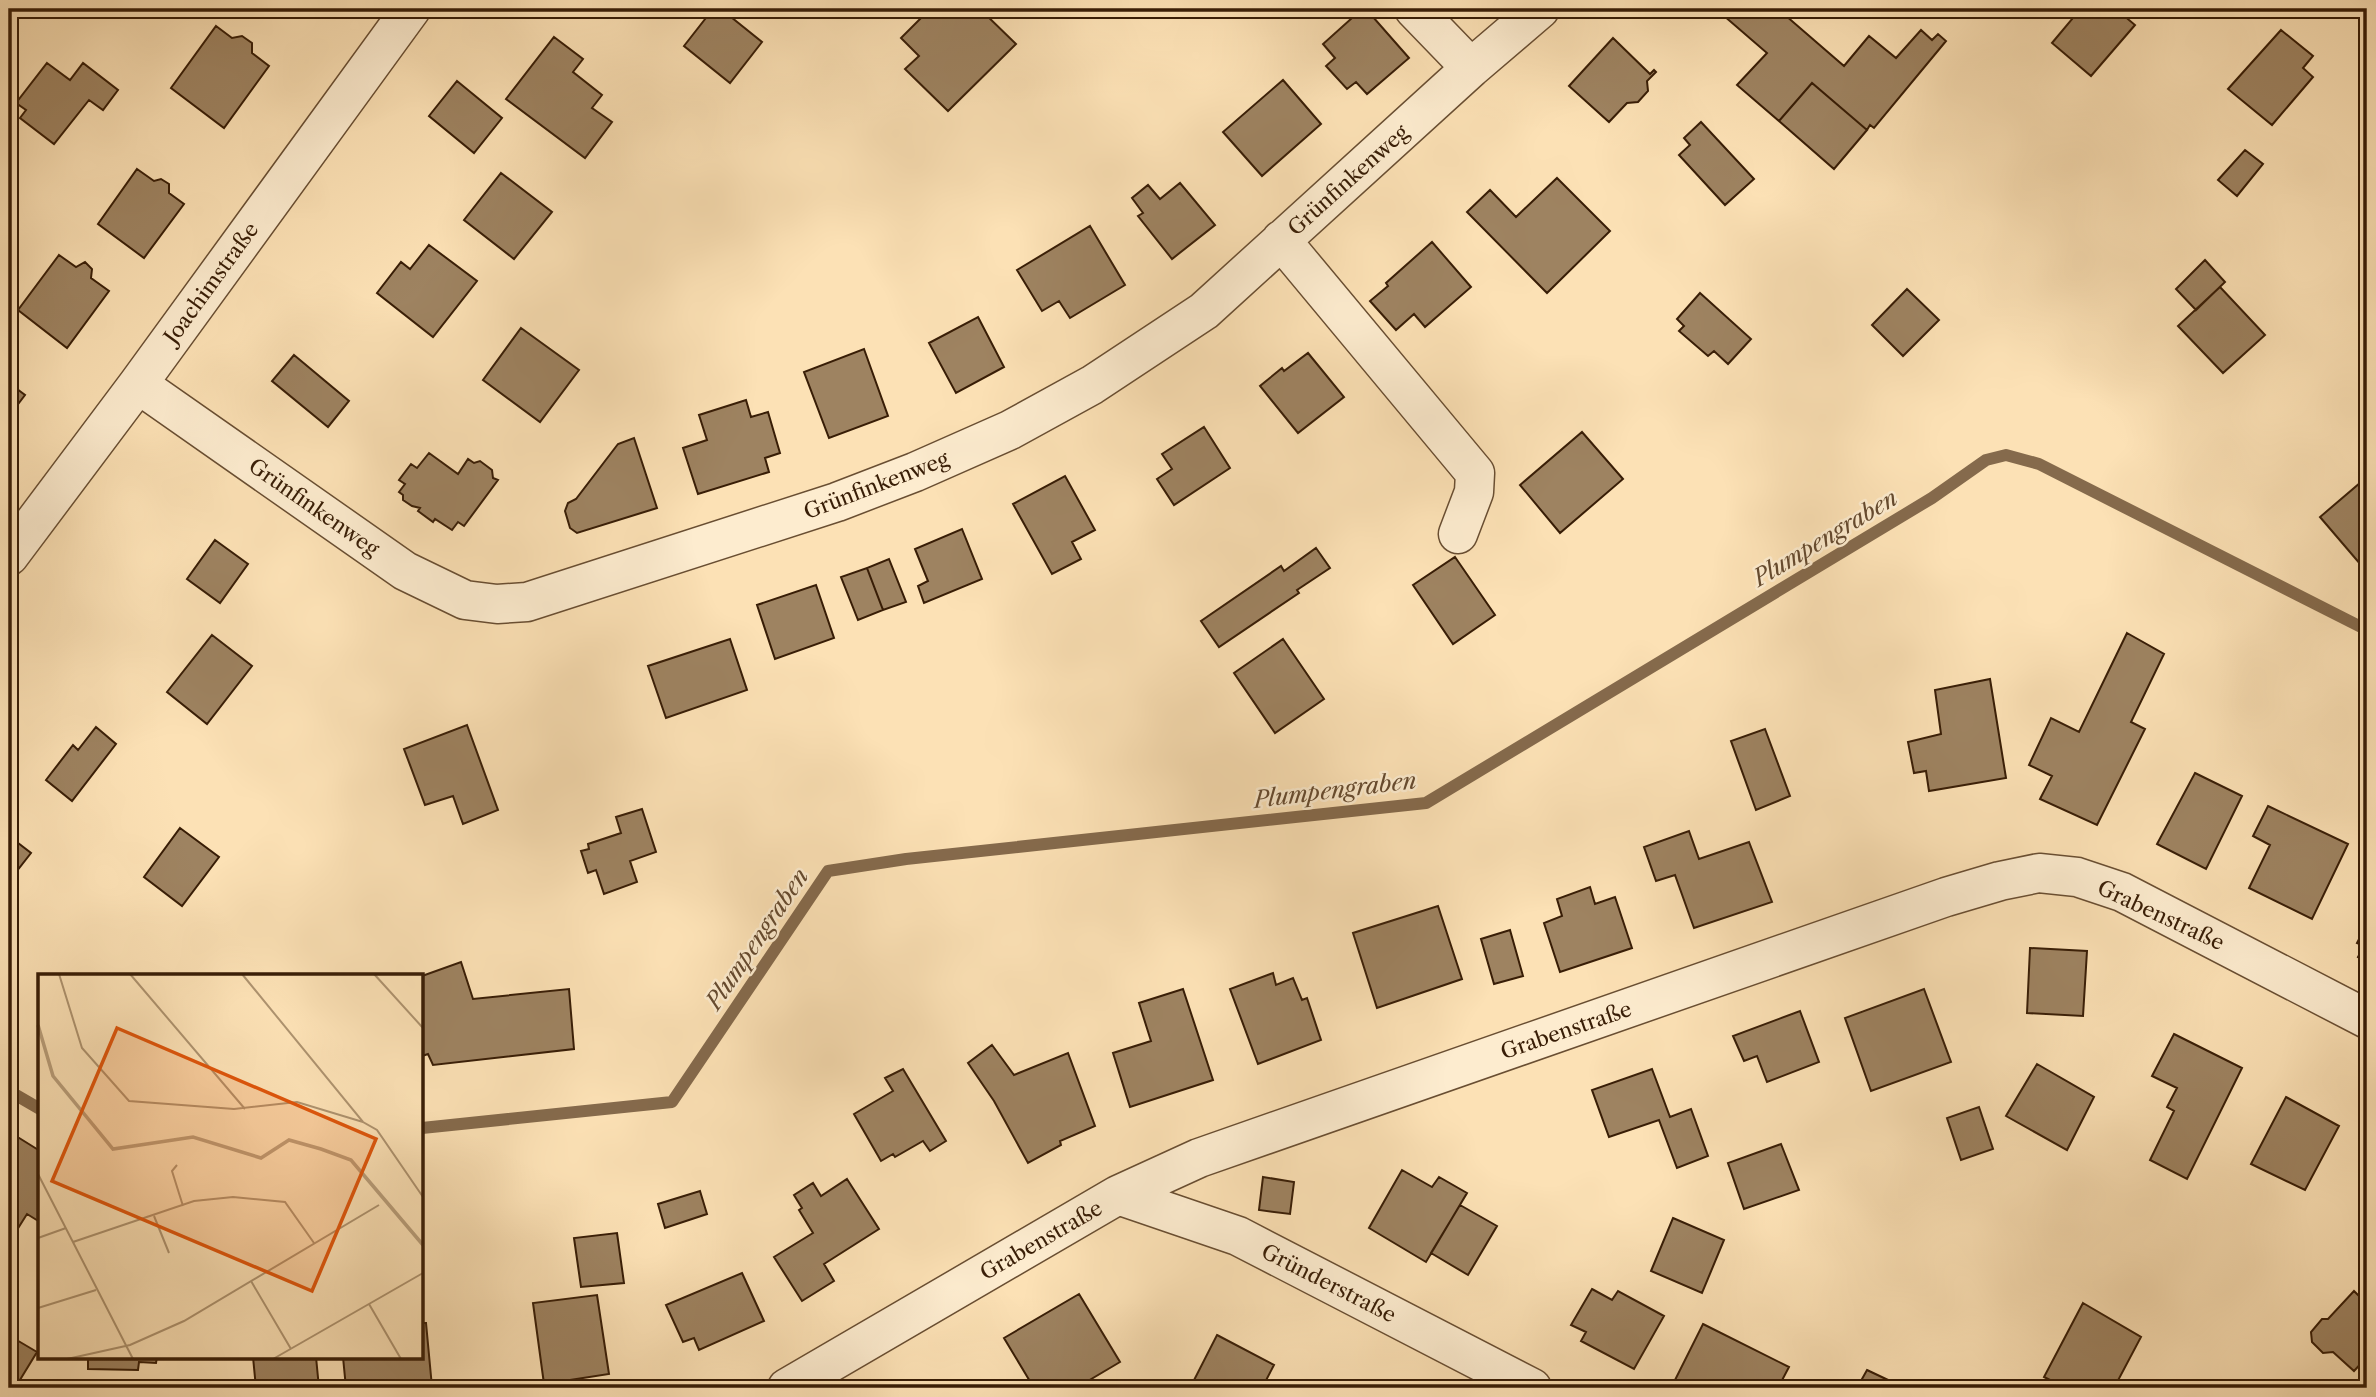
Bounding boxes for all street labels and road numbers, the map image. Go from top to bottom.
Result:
street label: Grünfinkenweg [1283,119,1414,241]
street label: Joachimstraße [157,217,263,351]
street label: Grünfinkenweg [800,446,953,524]
street label: Grünfinkenweg [244,453,385,562]
street label: Grabenstraße [2094,875,2228,955]
street label: Grabenstraße [1497,996,1635,1064]
street label: Grabenstraße [975,1195,1107,1285]
street label: Gründerstraße [1258,1238,1400,1328]

